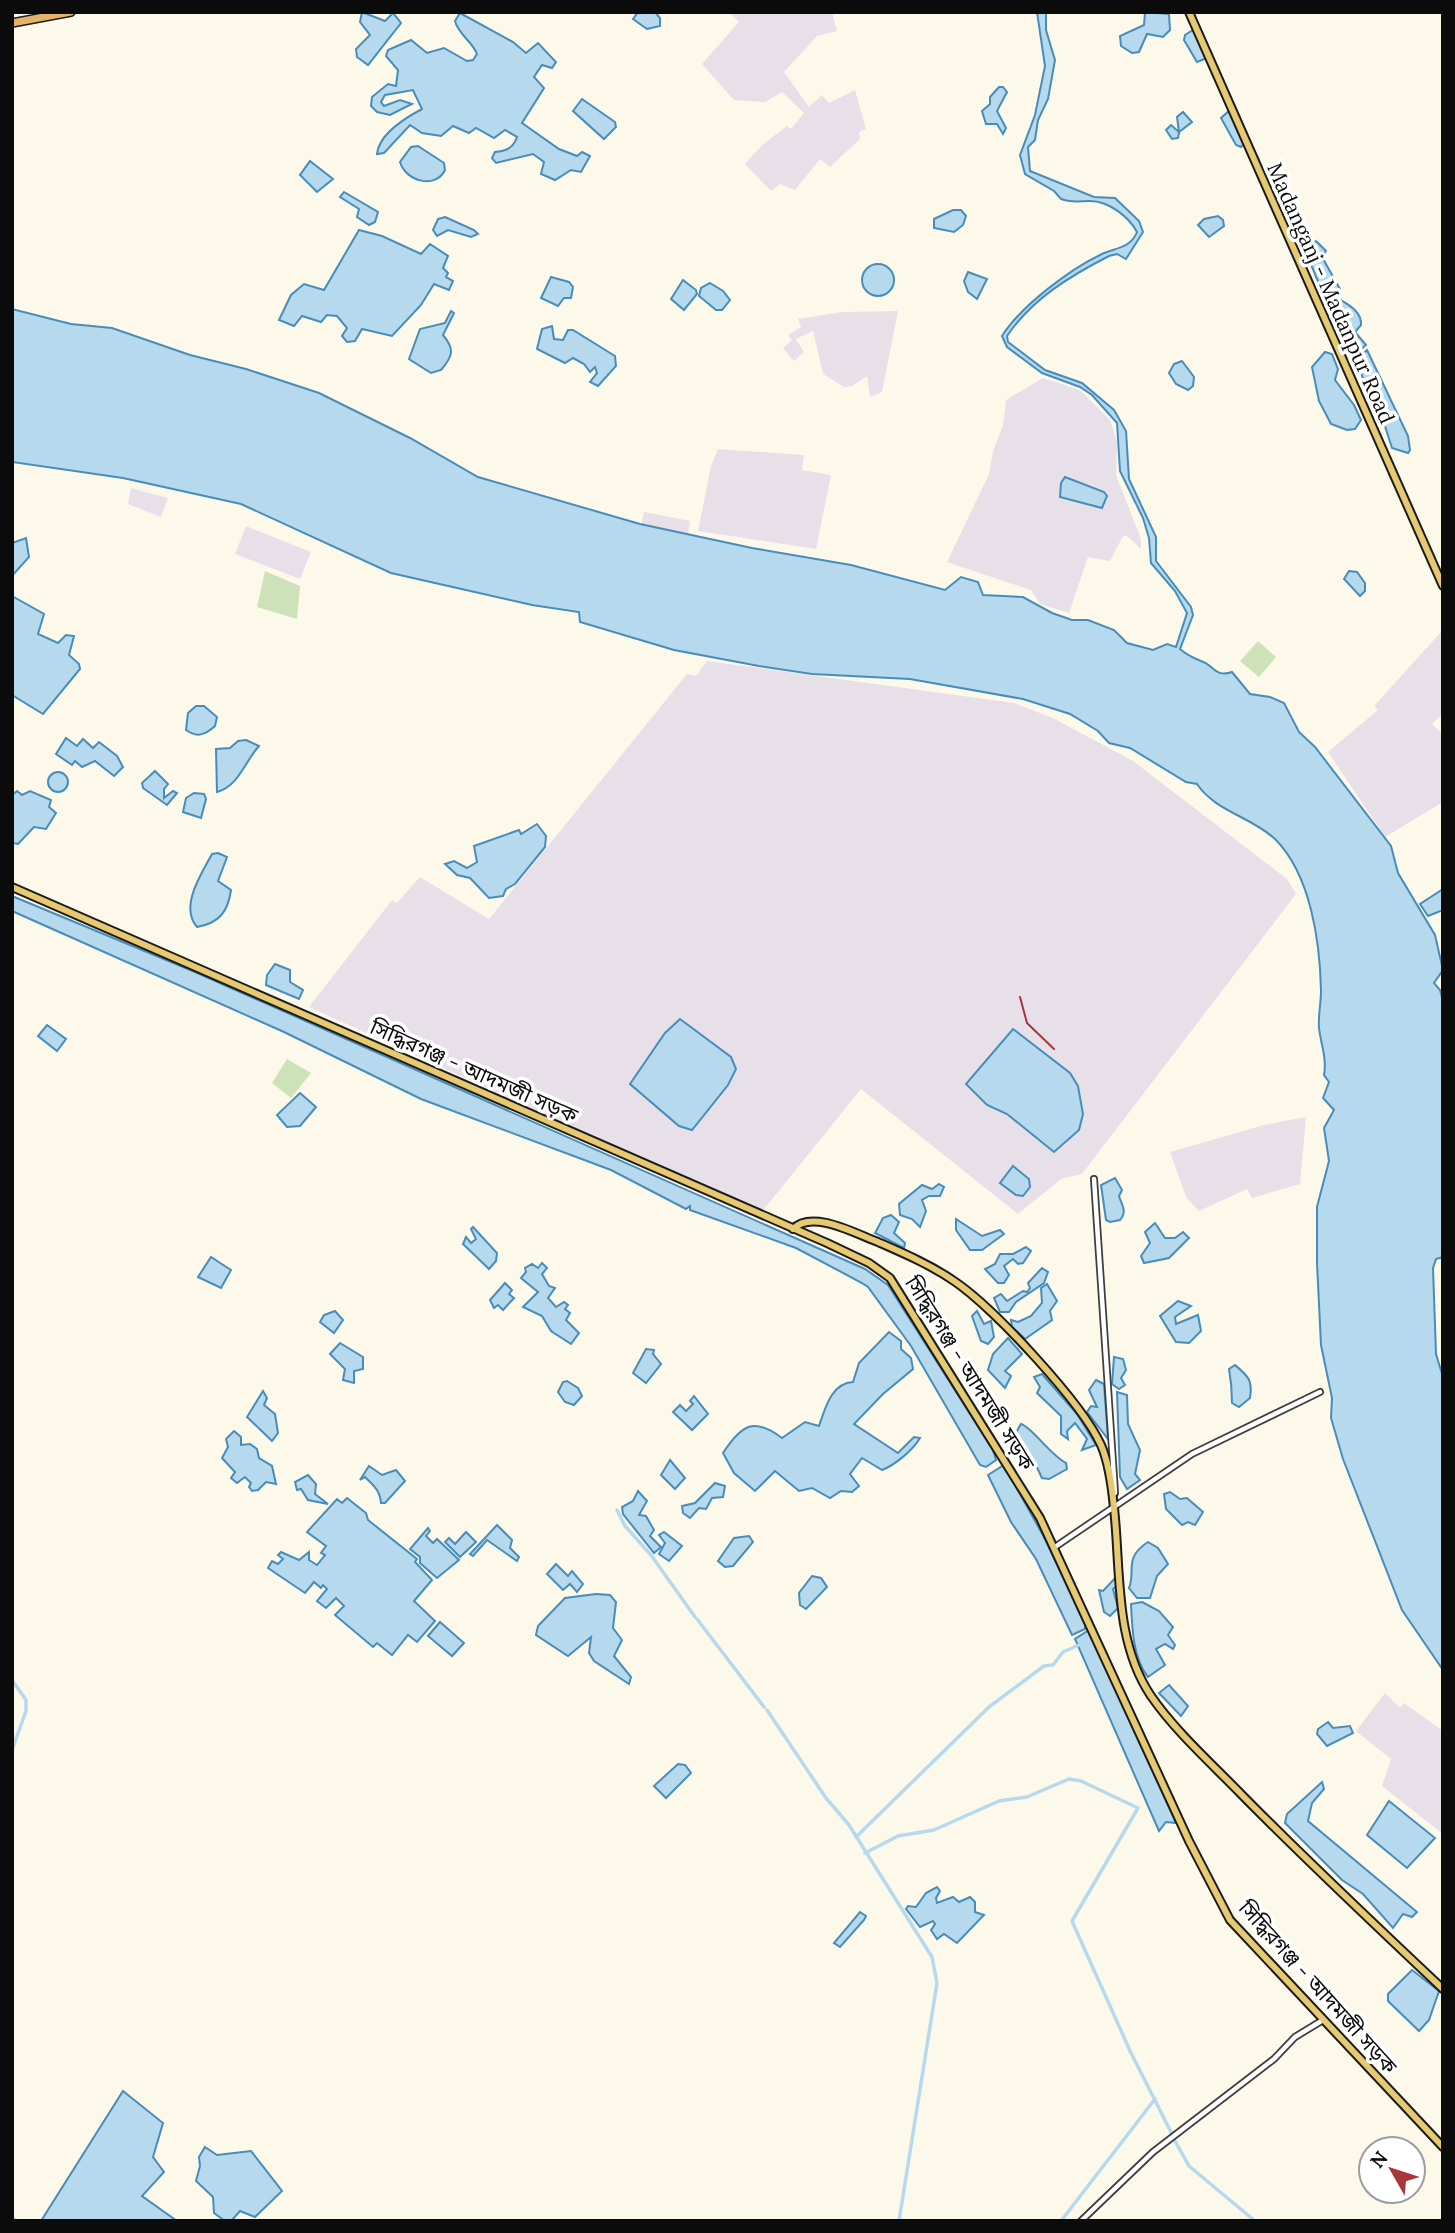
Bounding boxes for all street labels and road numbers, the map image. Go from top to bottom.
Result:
street label: Madanganj - Madanpur Road [1261,158,1401,428]
street label: সিদ্ধিরগঞ্জ - আদমজী সড়ক [365,1013,583,1129]
street label: সিদ্ধিরগঞ্জ - আদমজী সড়ক [899,1270,1041,1476]
street label: সিদ্ধিরগঞ্জ - আদমজী সড়ক [1232,1894,1404,2080]

